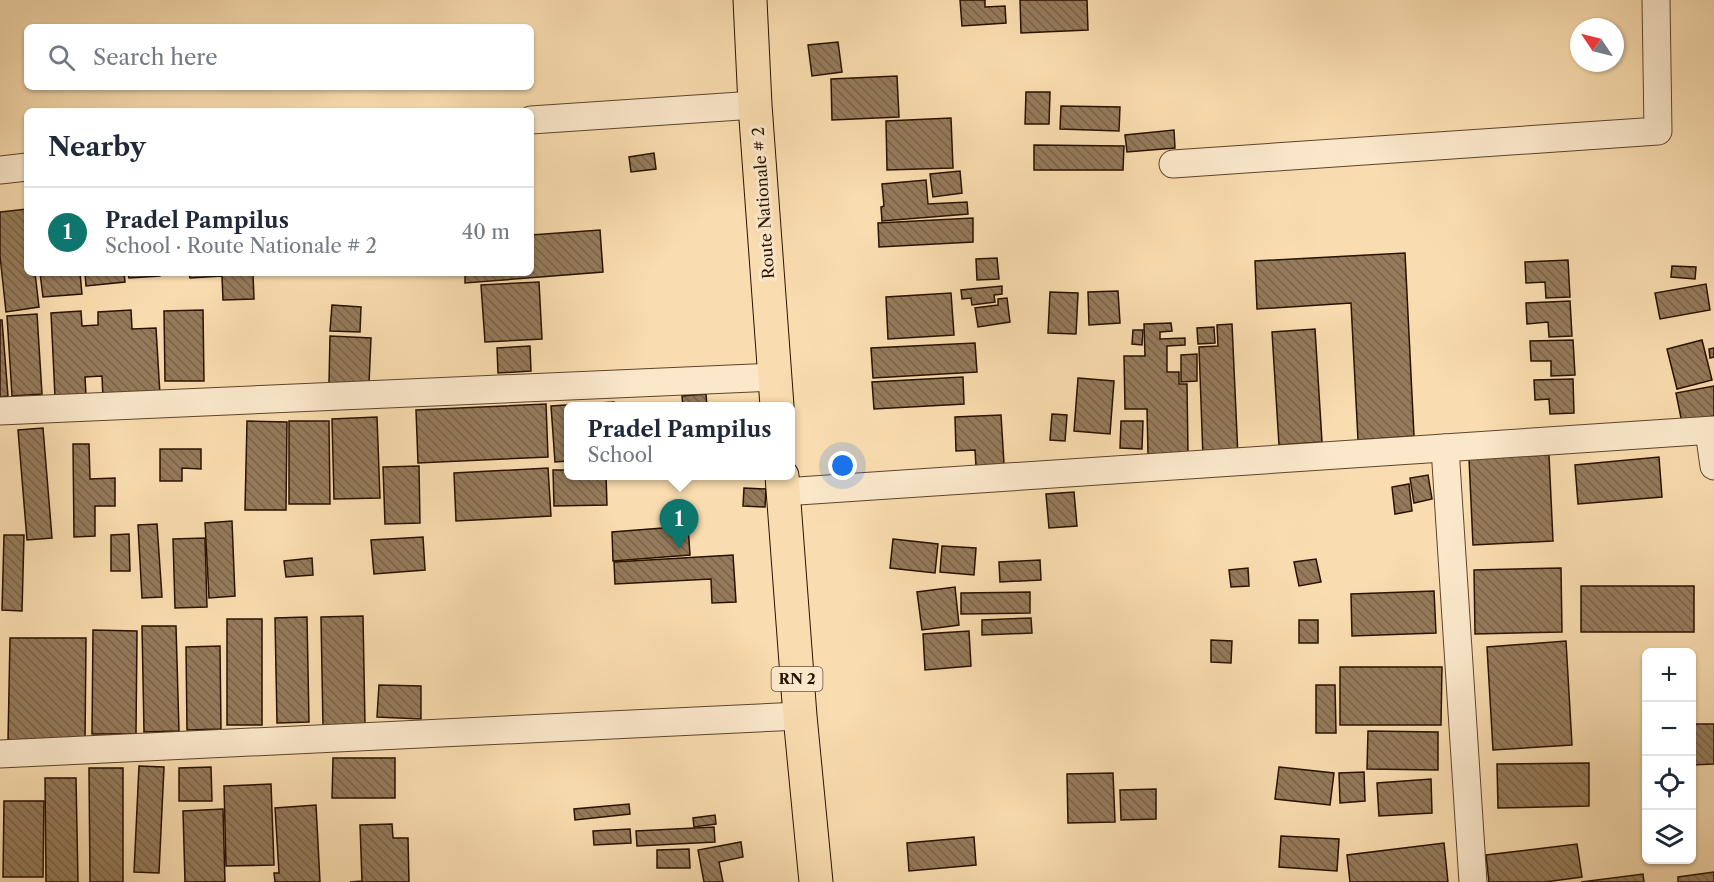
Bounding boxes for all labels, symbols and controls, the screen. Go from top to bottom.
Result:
north arrow [1570,18,1624,72]
search box [24,24,534,90]
icon: search [45,41,78,74]
text: Search here [93,44,218,71]
street label: Route Nationale # 2 [748,126,778,280]
text: Nearby [48,131,146,163]
text: Pradel Pampilus [105,207,289,234]
text: 1 [63,220,72,244]
text: 40 m [462,220,510,244]
text: School · Route Nationale # 2 [105,234,377,258]
popup [564,402,795,480]
text: Pradel Pampilus [588,416,771,443]
text: School [588,443,653,467]
your location [828,451,857,480]
pin: 1 [660,500,698,549]
map controls [1642,648,1696,864]
button: + [1642,648,1696,702]
road number: RN 2 [772,667,822,691]
button: − [1642,702,1696,756]
button: locate [1642,756,1696,810]
button: layers [1642,810,1696,864]

